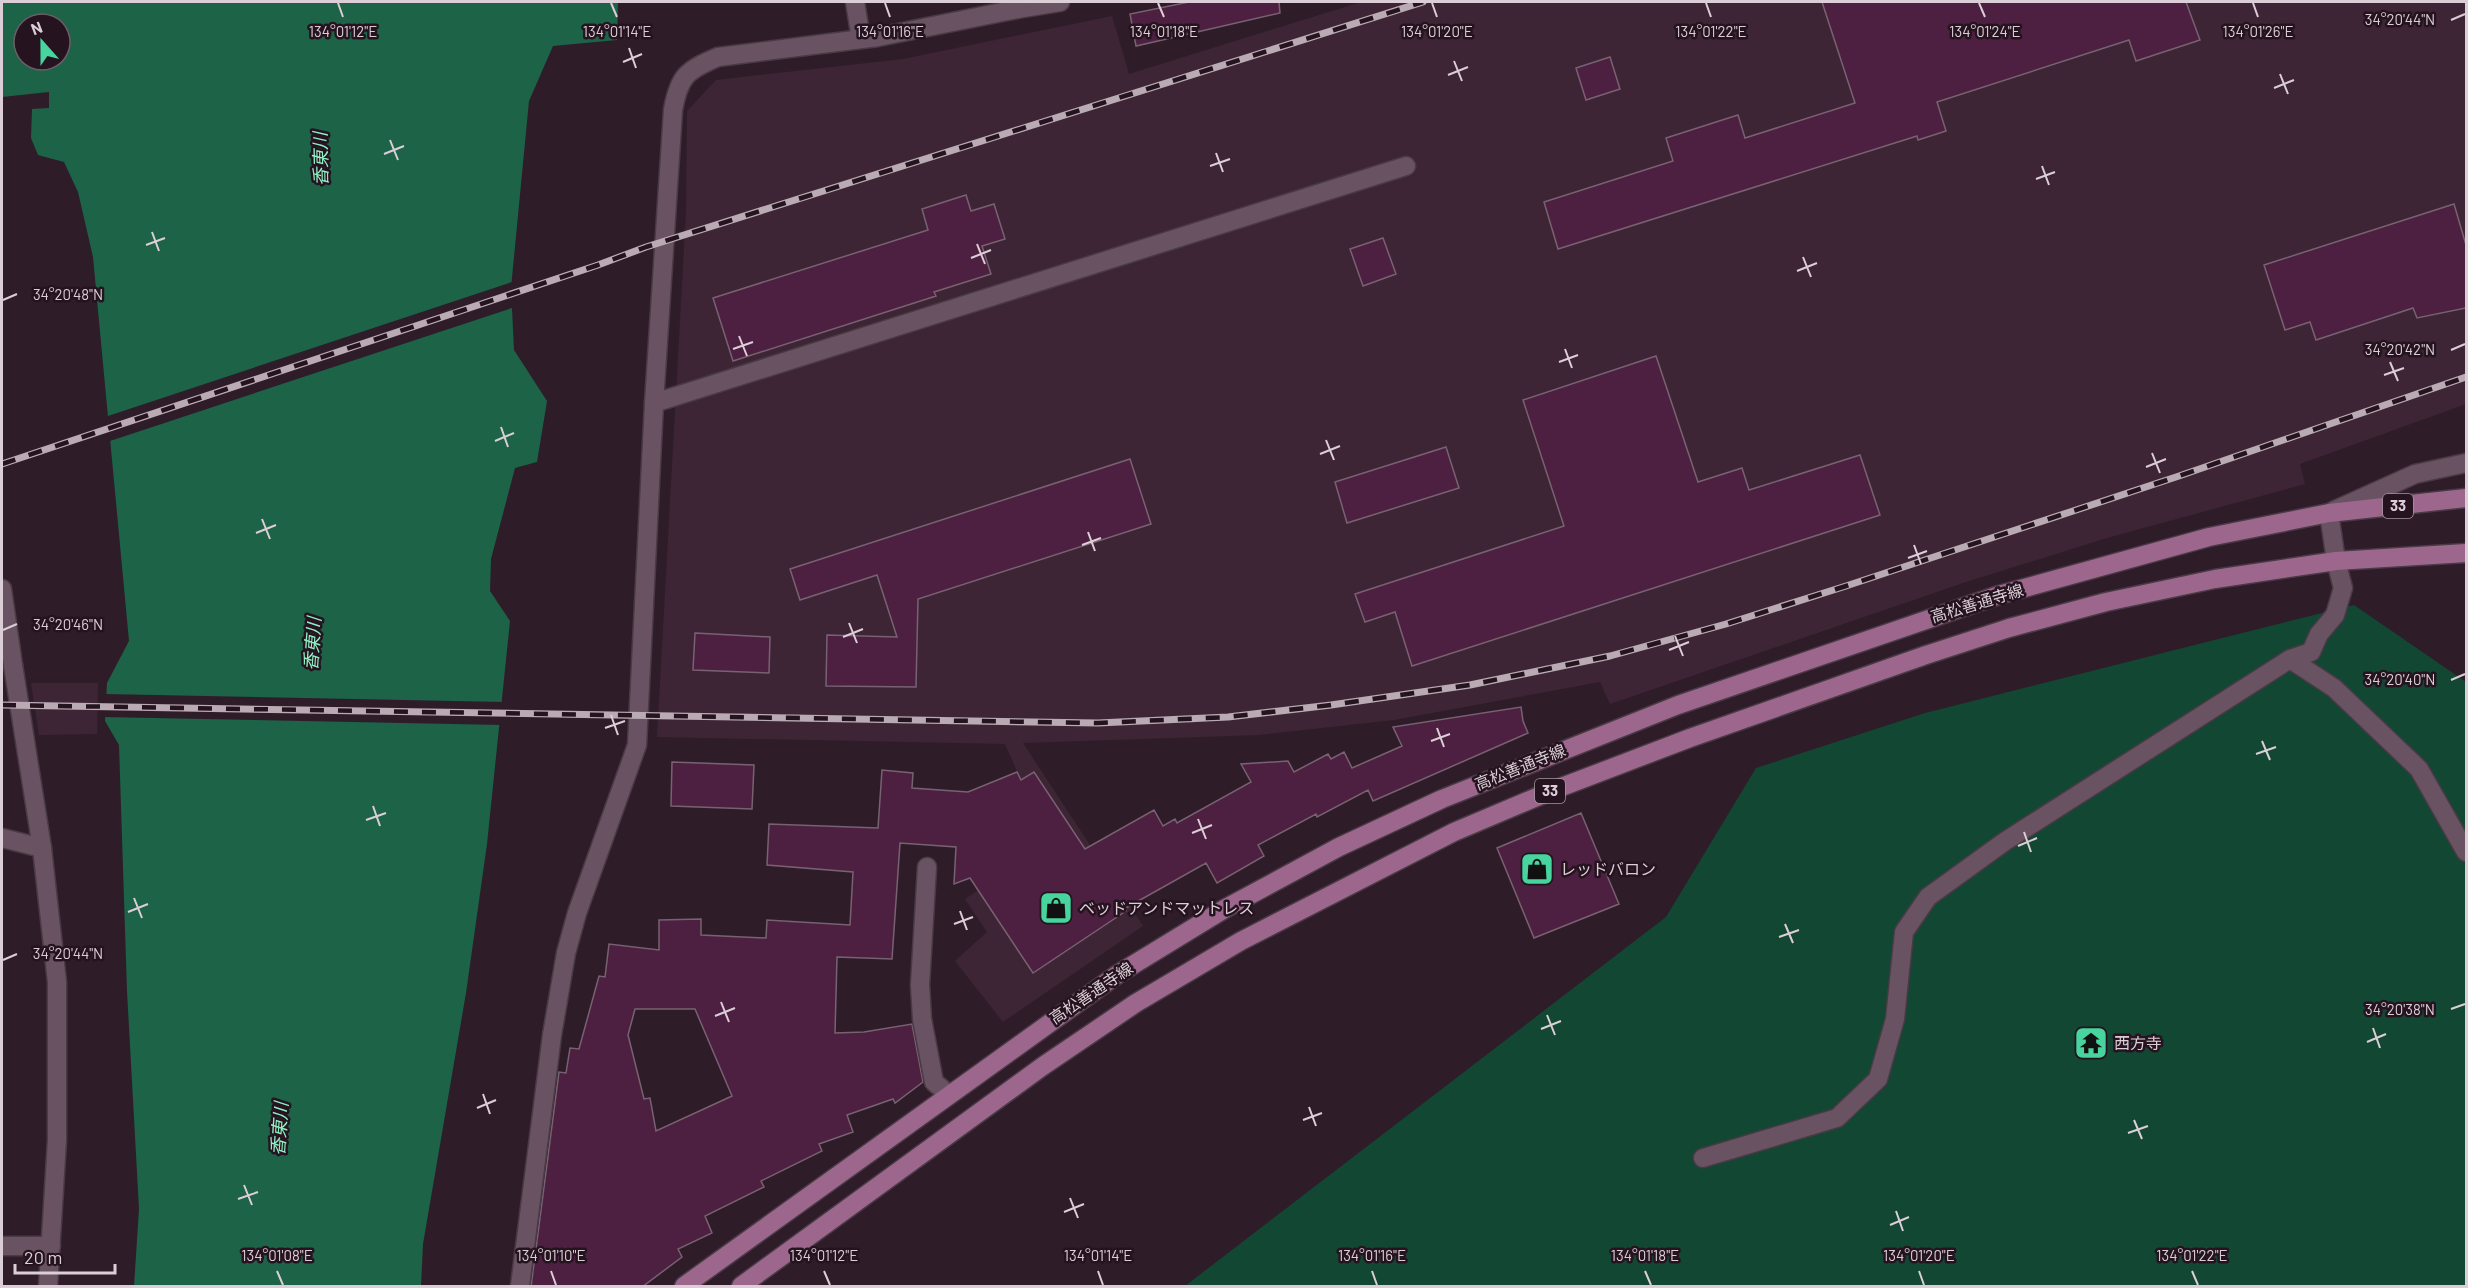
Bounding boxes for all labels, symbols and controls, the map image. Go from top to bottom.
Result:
text: 34°20'44"N [2365,10,2435,28]
north arrow [12,12,72,72]
text: N [28,17,45,38]
text: 134°01'12"E [309,22,377,40]
text: 134°01'14"E [583,22,651,40]
text: 134°01'16"E [856,22,924,40]
text: 134°01'18"E [1130,22,1198,40]
text: 134°01'20"E [1401,22,1473,40]
text: 134°01'22"E [1675,22,1747,40]
text: 134°01'24"E [1949,22,2021,40]
text: 134°01'26"E [2222,22,2294,40]
water label: 香東川 [308,130,331,186]
text: 34°20'48"N [33,285,103,303]
text: 34°20'42"N [2365,340,2435,358]
road number: 33 [2383,494,2413,518]
street label: 高松善通寺線 [1928,579,2026,626]
water label: 香東川 [299,614,325,672]
text: 34°20'46"N [33,615,103,633]
text: 34°20'40"N [2365,670,2435,688]
street label: 高松善通寺線 [1472,740,1568,793]
road number: 33 [1535,779,1565,803]
shop icon: レッドバロン [1519,851,1555,887]
place label: レッドバロン [1560,859,1656,878]
shop icon: ベッドアンドマットレス [1038,890,1074,926]
place label: ベッドアンドマットレス [1079,898,1254,917]
text: 34°20'44"N [33,944,103,962]
street label: 高松善通寺線 [1046,958,1136,1027]
text: 34°20'38"N [2365,1000,2435,1018]
temple icon: 西方寺 [2073,1025,2109,1061]
place label: 西方寺 [2114,1033,2162,1052]
water label: 香東川 [266,1099,292,1157]
scale bar [15,1237,116,1275]
text: 20 m [24,1246,62,1268]
text: 134°01'08"E [241,1246,313,1264]
text: 134°01'10"E [517,1246,586,1264]
text: 134°01'12"E [790,1246,858,1264]
text: 134°01'14"E [1064,1246,1132,1264]
text: 134°01'16"E [1338,1246,1406,1264]
text: 134°01'18"E [1611,1246,1679,1264]
text: 134°01'20"E [1883,1246,1955,1264]
text: 134°01'22"E [2156,1246,2228,1264]

